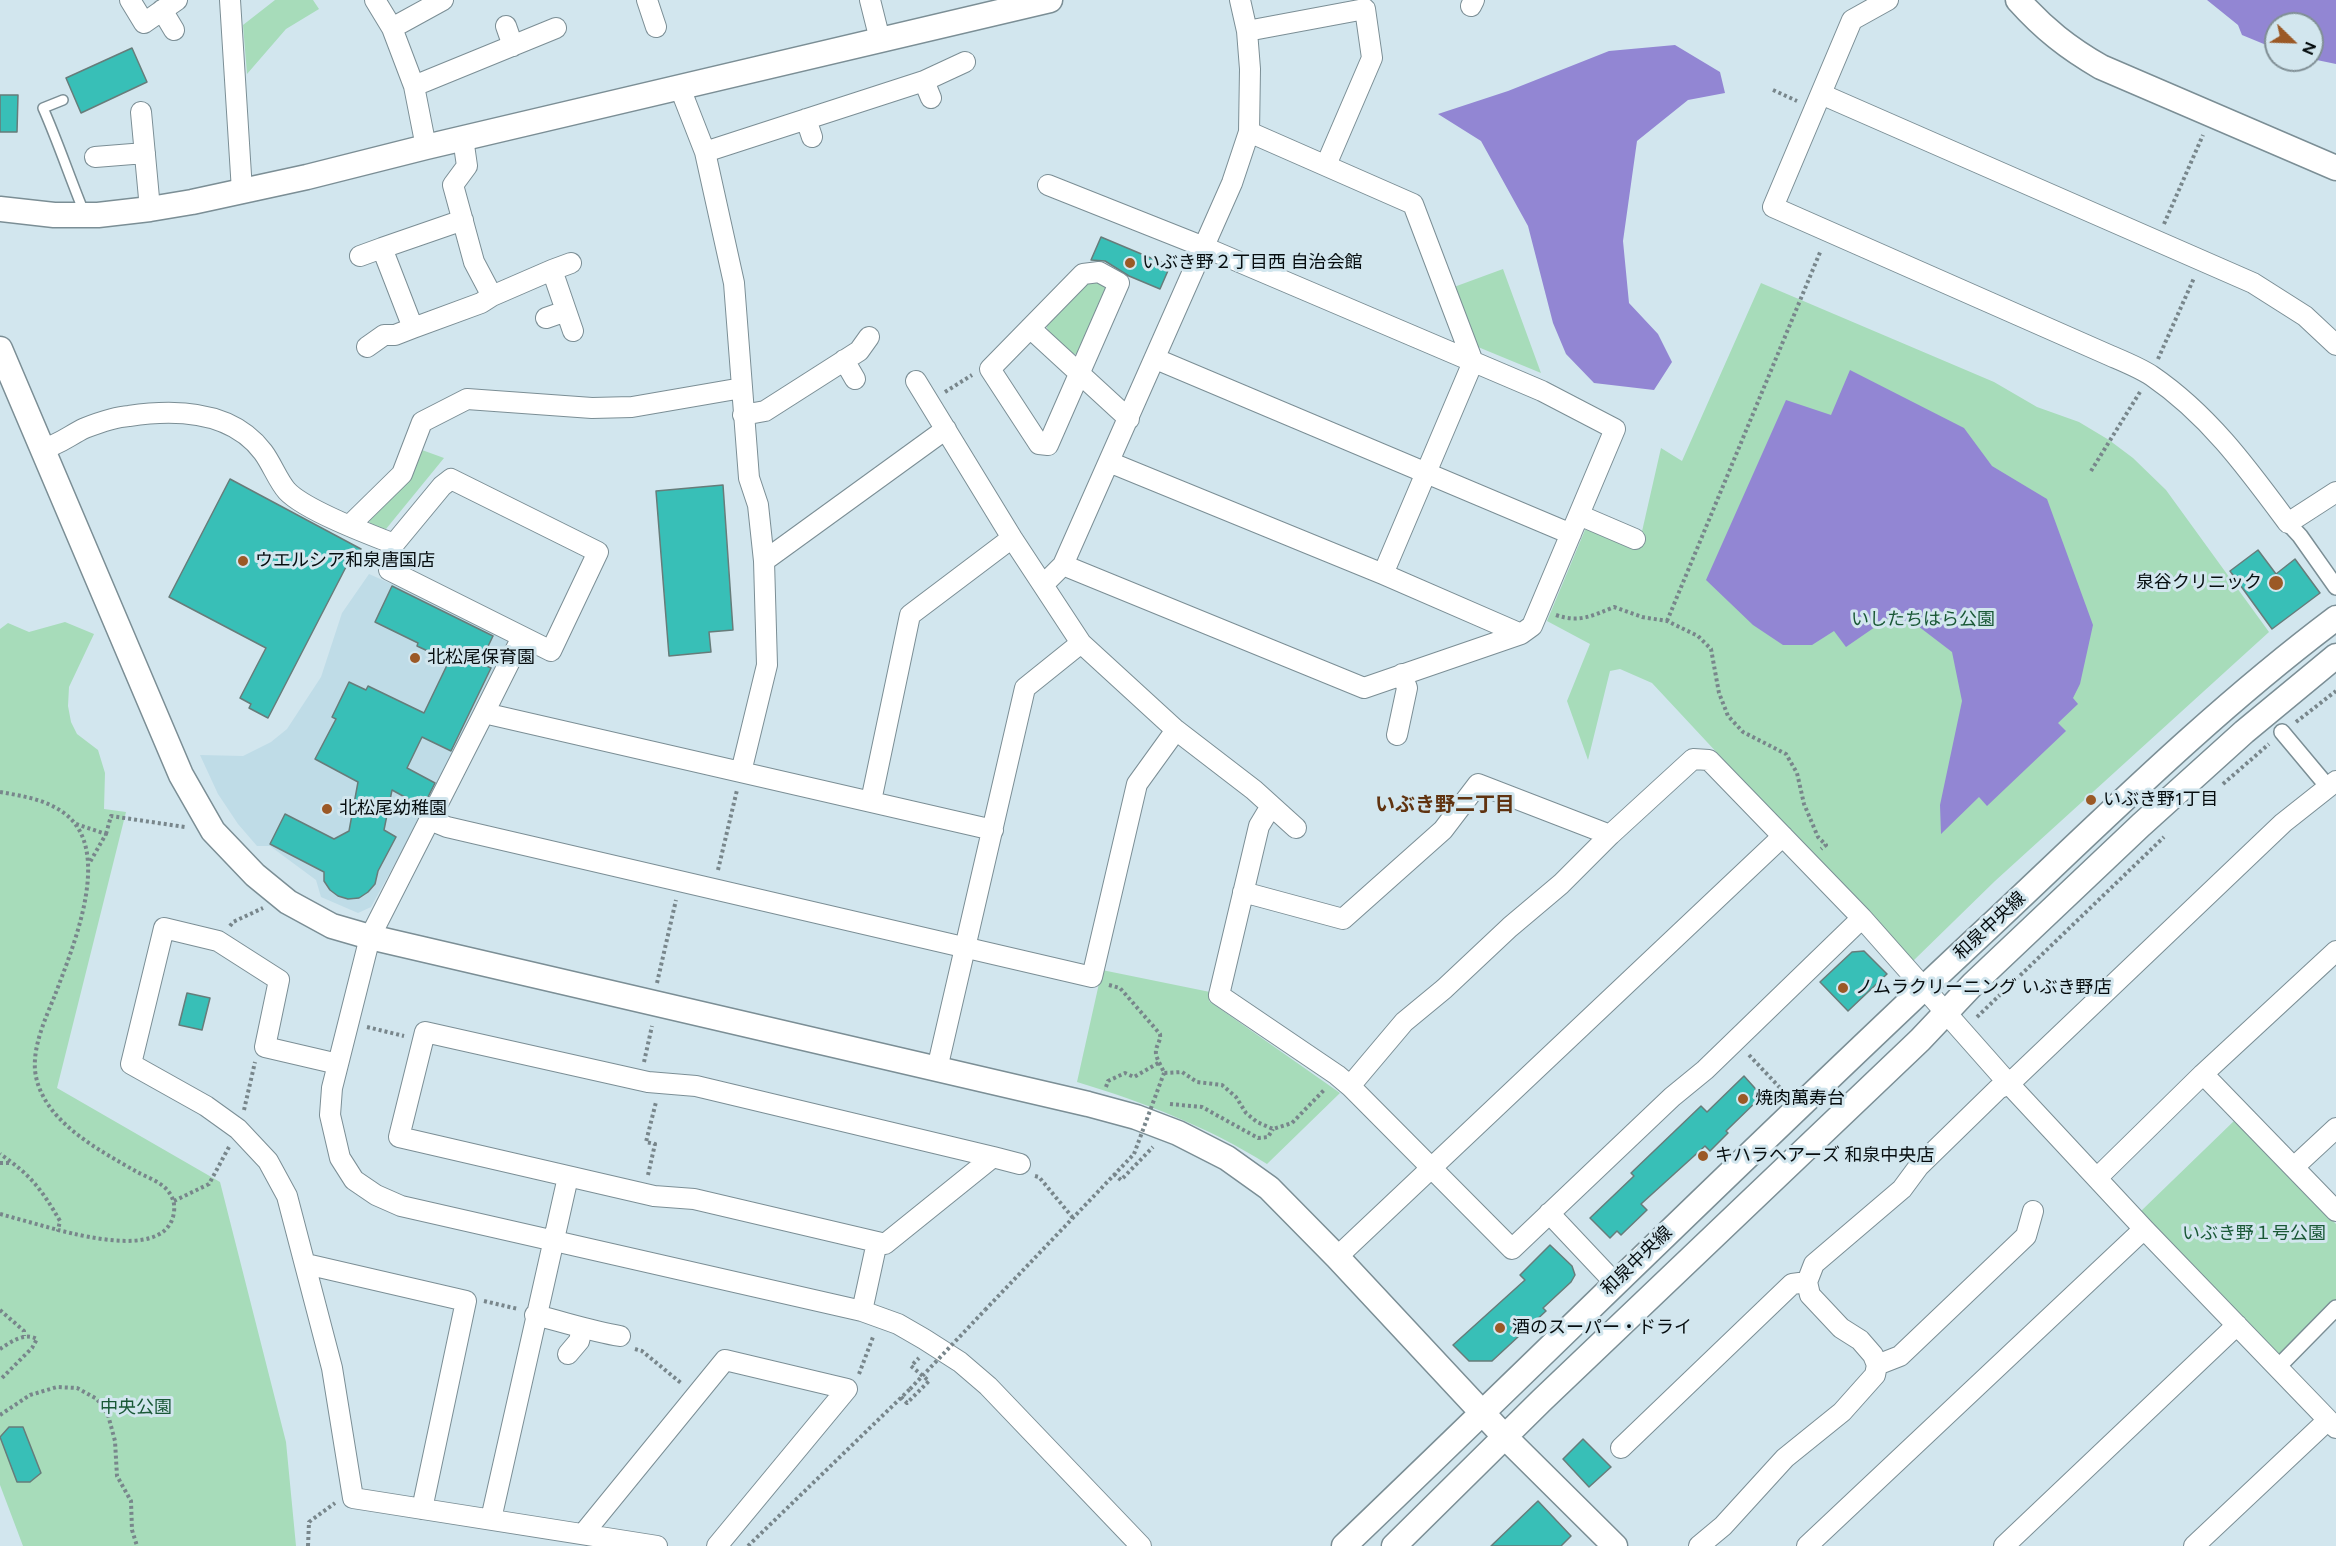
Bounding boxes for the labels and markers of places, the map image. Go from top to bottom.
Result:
place label: いぶき野２丁目西 自治会館 [1142,252,1362,274]
marker: いぶき野２丁目西 自治会館 [1123,256,1137,270]
place label: ウエルシア和泉唐国店 [255,550,435,572]
marker: ウエルシア和泉唐国店 [236,554,250,568]
place label: 泉谷クリニック [2136,572,2262,594]
marker: 泉谷クリニック [2267,574,2285,592]
place label: 北松尾保育園 [427,647,535,669]
marker: 北松尾保育園 [408,651,422,665]
place label: いぶき野1丁目 [2103,789,2218,811]
marker: いぶき野1丁目 [2084,793,2098,807]
place label: 北松尾幼稚園 [339,798,447,820]
marker: 北松尾幼稚園 [320,802,334,816]
place label: ノムラクリーニング いぶき野店 [1855,977,2111,999]
marker: ノムラクリーニング いぶき野店 [1836,981,1850,995]
place label: 焼肉萬寿台 [1755,1088,1845,1110]
marker: 焼肉萬寿台 [1736,1092,1750,1106]
place label: キハラヘアーズ 和泉中央店 [1715,1145,1934,1167]
marker: キハラヘアーズ 和泉中央店 [1696,1149,1710,1163]
place label: 酒のスーパー・ドライ [1512,1317,1692,1339]
marker: 酒のスーパー・ドライ [1493,1321,1507,1335]

